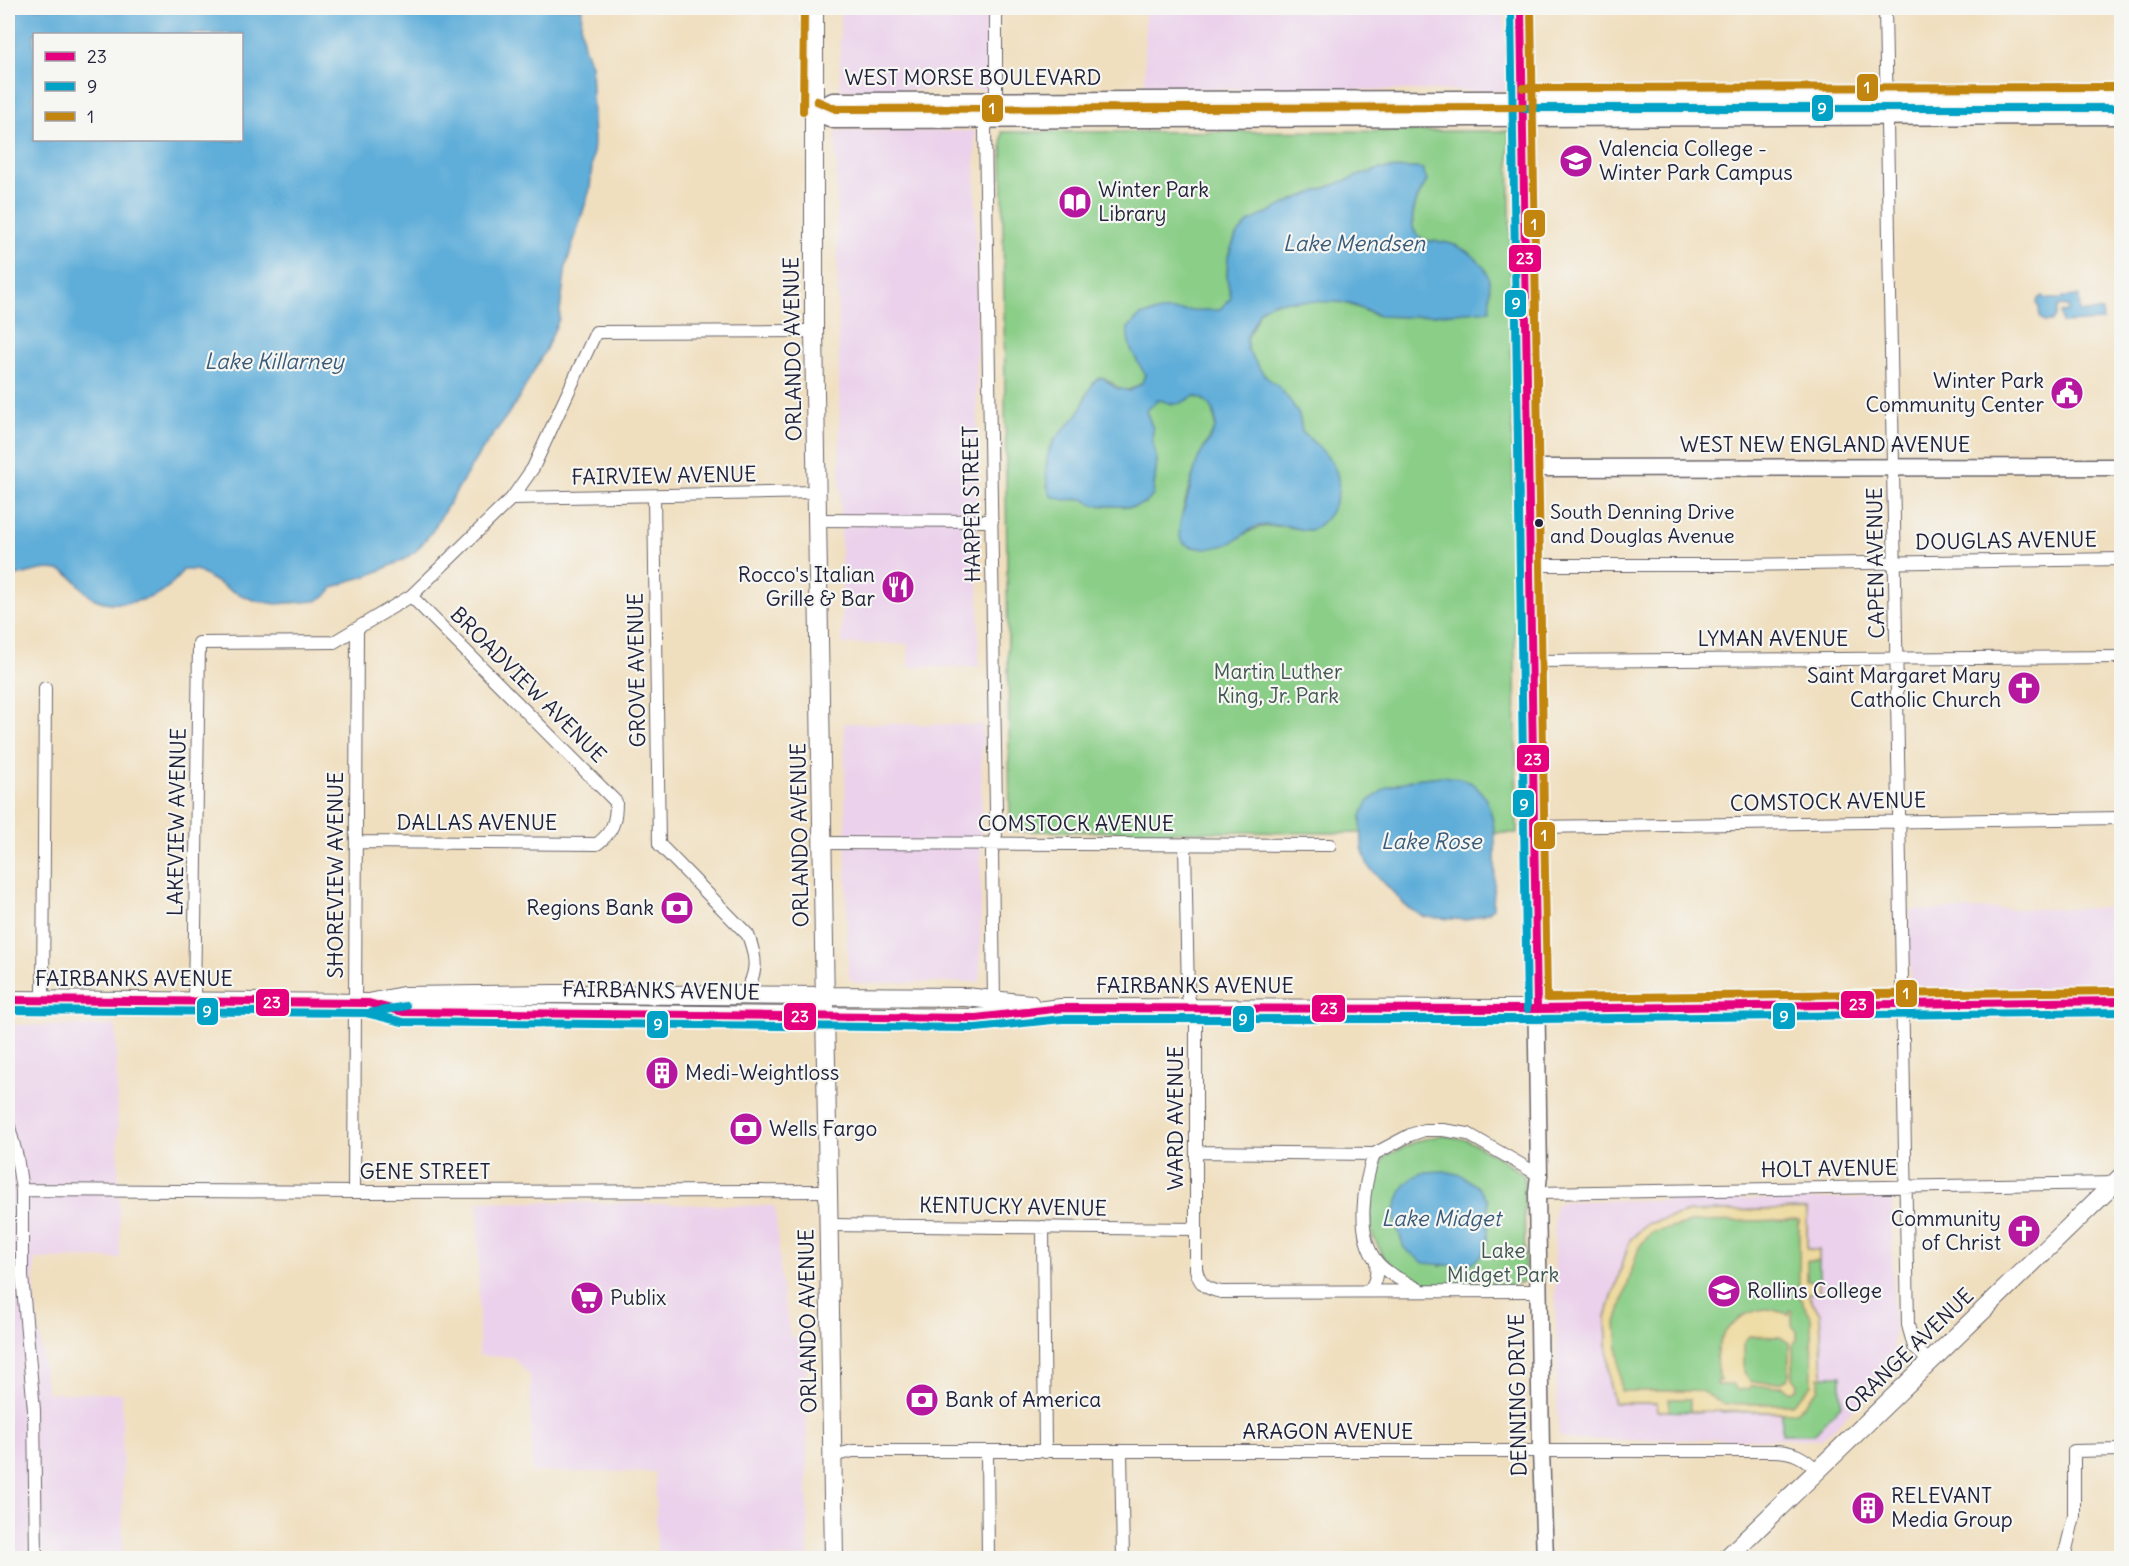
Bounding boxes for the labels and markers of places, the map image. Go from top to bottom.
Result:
place label: Valencia College - Winter Park Campus [1599,135,1793,186]
school or university icon: Valencia College - Winter Park Campus [1558,143,1594,179]
place label: Winter Park Library [1098,176,1209,227]
library icon: Winter Park Library [1057,184,1093,220]
place label: Winter Park Community Center [1865,367,2044,418]
public building icon: Winter Park Community Center [2049,375,2085,411]
place label: South Denning Drive and Douglas Avenue [1550,499,1735,548]
marker: South Denning Drive and Douglas Avenue [1533,517,1545,529]
place label: Rocco's Italian Grille & Bar [738,561,875,612]
restaurant icon: Rocco's Italian Grille & Bar [880,569,916,605]
place label: Saint Margaret Mary Catholic Church [1807,662,2001,713]
church icon: Saint Margaret Mary Catholic Church [2006,670,2042,706]
bank icon: Regions Bank [659,890,695,926]
place label: Regions Bank [526,894,654,921]
building icon: Medi-Weightloss [644,1055,680,1091]
place label: Medi-Weightloss [685,1059,839,1086]
bank icon: Wells Fargo [728,1111,764,1147]
place label: Wells Fargo [769,1115,877,1142]
place label: Community of Christ [1891,1205,2001,1256]
church icon: Community of Christ [2006,1213,2042,1249]
school or university icon: Rollins College [1706,1273,1742,1309]
place label: Rollins College [1747,1277,1882,1304]
supermarket icon: Publix [569,1280,605,1316]
place label: Publix [610,1284,666,1311]
bank icon: Bank of America [904,1382,940,1418]
place label: Bank of America [945,1386,1101,1413]
place label: RELEVANT Media Group [1891,1482,2013,1533]
building icon: RELEVANT Media Group [1850,1490,1886,1526]

